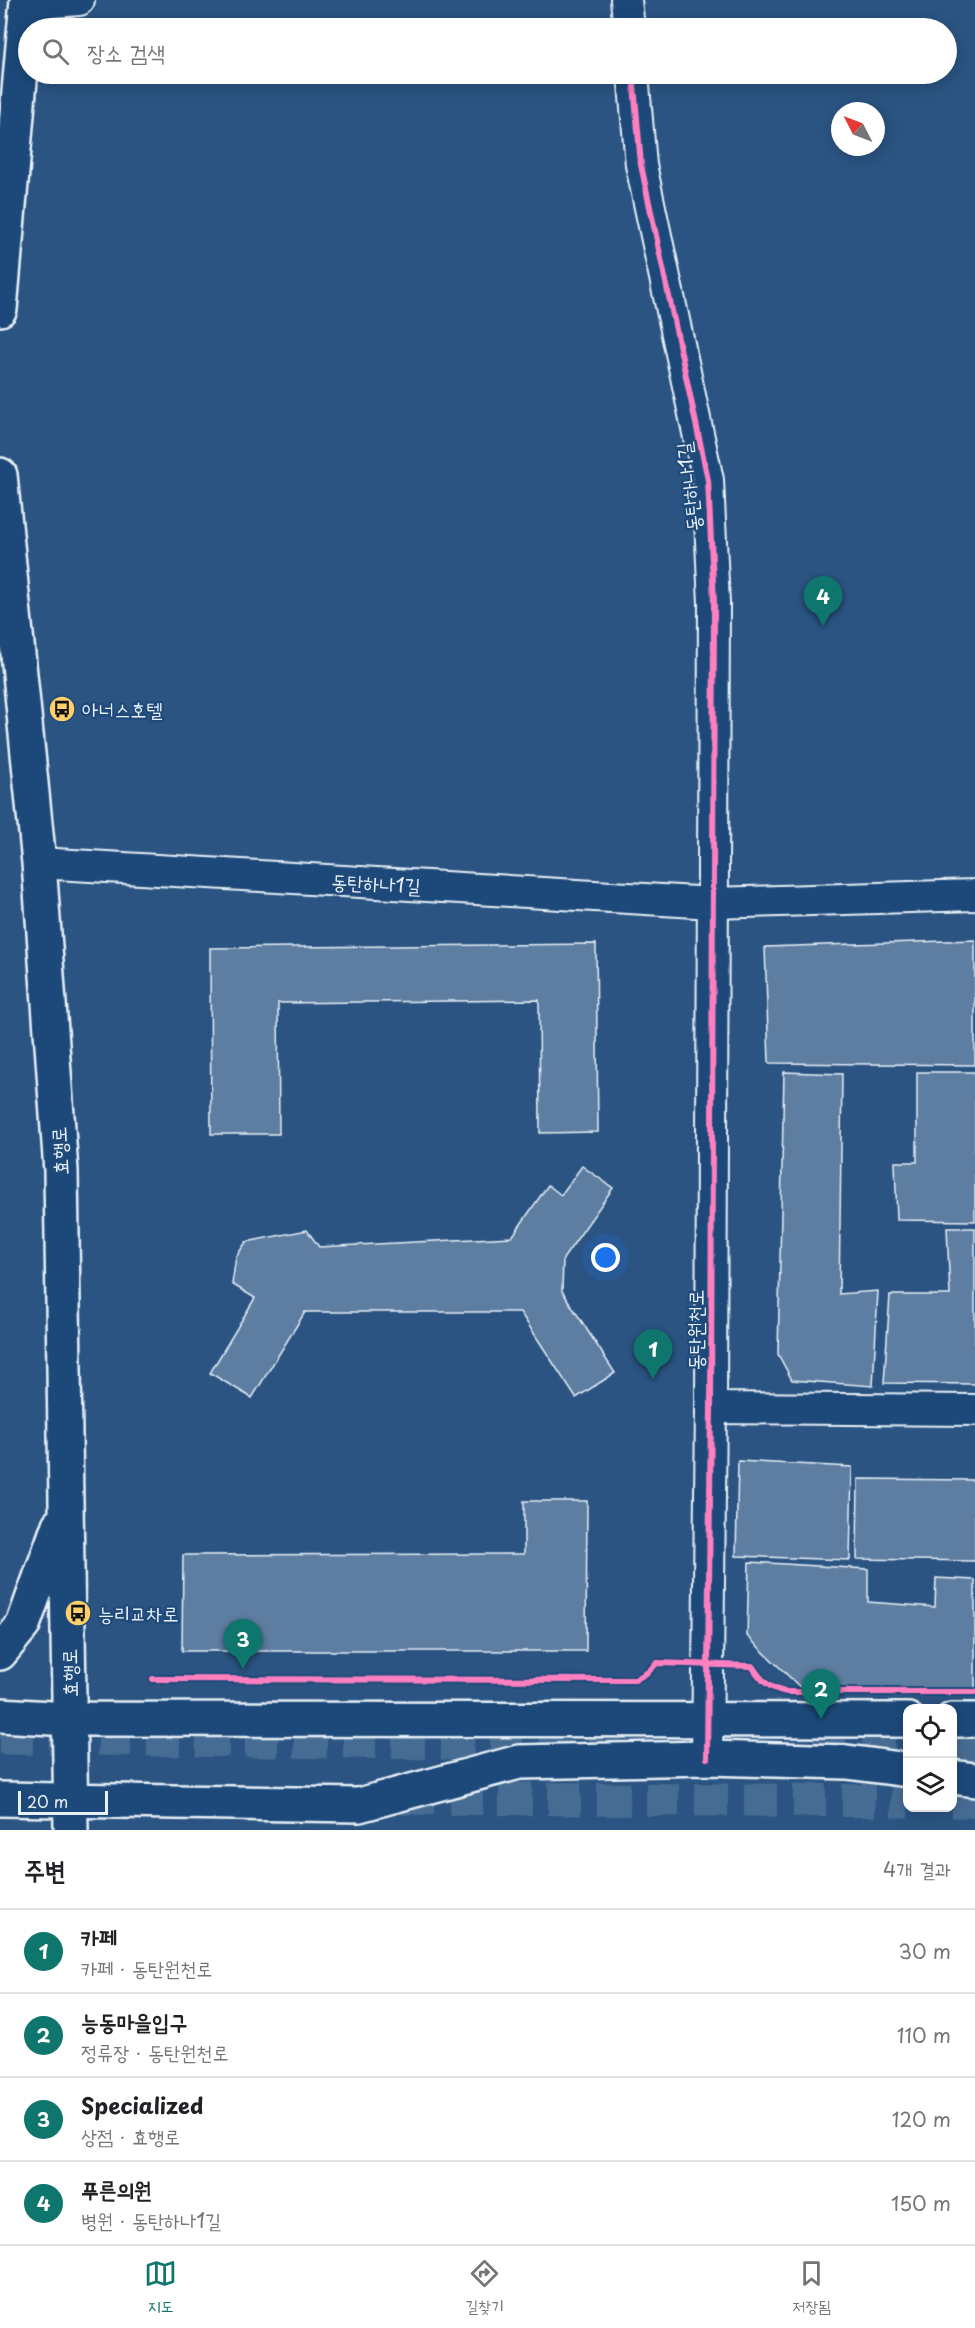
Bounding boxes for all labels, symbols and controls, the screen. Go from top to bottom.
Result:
search box [18,18,957,84]
icon: search [39,35,72,68]
text: 장소 검색 [87,35,165,68]
north arrow [831,102,885,156]
street label: 동탄하나1길 [668,441,708,533]
pin: 4 [804,576,842,626]
bus stop icon: 아너스호텔 [47,694,77,724]
place label: 아너스호텔 [82,694,162,724]
street label: 동탄하나1길 [331,866,421,900]
street label: 효행로 [43,1126,75,1176]
your location [591,1243,620,1272]
street label: 동탄원천로 [680,1290,710,1370]
pin: 1 [634,1330,672,1379]
bus stop icon: 능리교차로 [63,1598,93,1628]
place label: 능리교차로 [98,1598,178,1628]
pin: 3 [224,1620,262,1669]
street label: 효행로 [54,1649,84,1697]
pin: 2 [802,1670,840,1719]
map controls [903,1704,957,1812]
button: locate [903,1704,957,1758]
button: layers [903,1758,957,1812]
scale bar [18,1788,108,1816]
text: 20 m [27,1789,68,1813]
text: 주변 [24,1850,66,1889]
text: 4개 결과 [883,1854,951,1884]
text: 카페 [81,1920,116,1953]
text: 1 [39,1936,48,1966]
text: 30 m [898,1936,951,1966]
text: 카페 · 동탄원천로 [81,1953,212,1983]
text: 능동마을입구 [81,2004,187,2037]
text: 2 [36,2020,51,2050]
text: 110 m [897,2020,951,2050]
text: 정류장 · 동탄원천로 [81,2037,229,2067]
text: Specialized [81,2088,203,2121]
text: 3 [37,2104,50,2134]
text: 120 m [892,2104,951,2134]
text: 상점 · 효행로 [81,2121,180,2151]
text: 푸른의원 [81,2172,152,2205]
text: 4 [37,2188,50,2218]
text: 150 m [891,2188,951,2218]
text: 병원 · 동탄하나1길 [81,2205,221,2235]
tab: 지도 [144,2257,177,2317]
tab: 길찾기 [465,2257,504,2317]
tab: 저장됨 [792,2257,831,2317]

